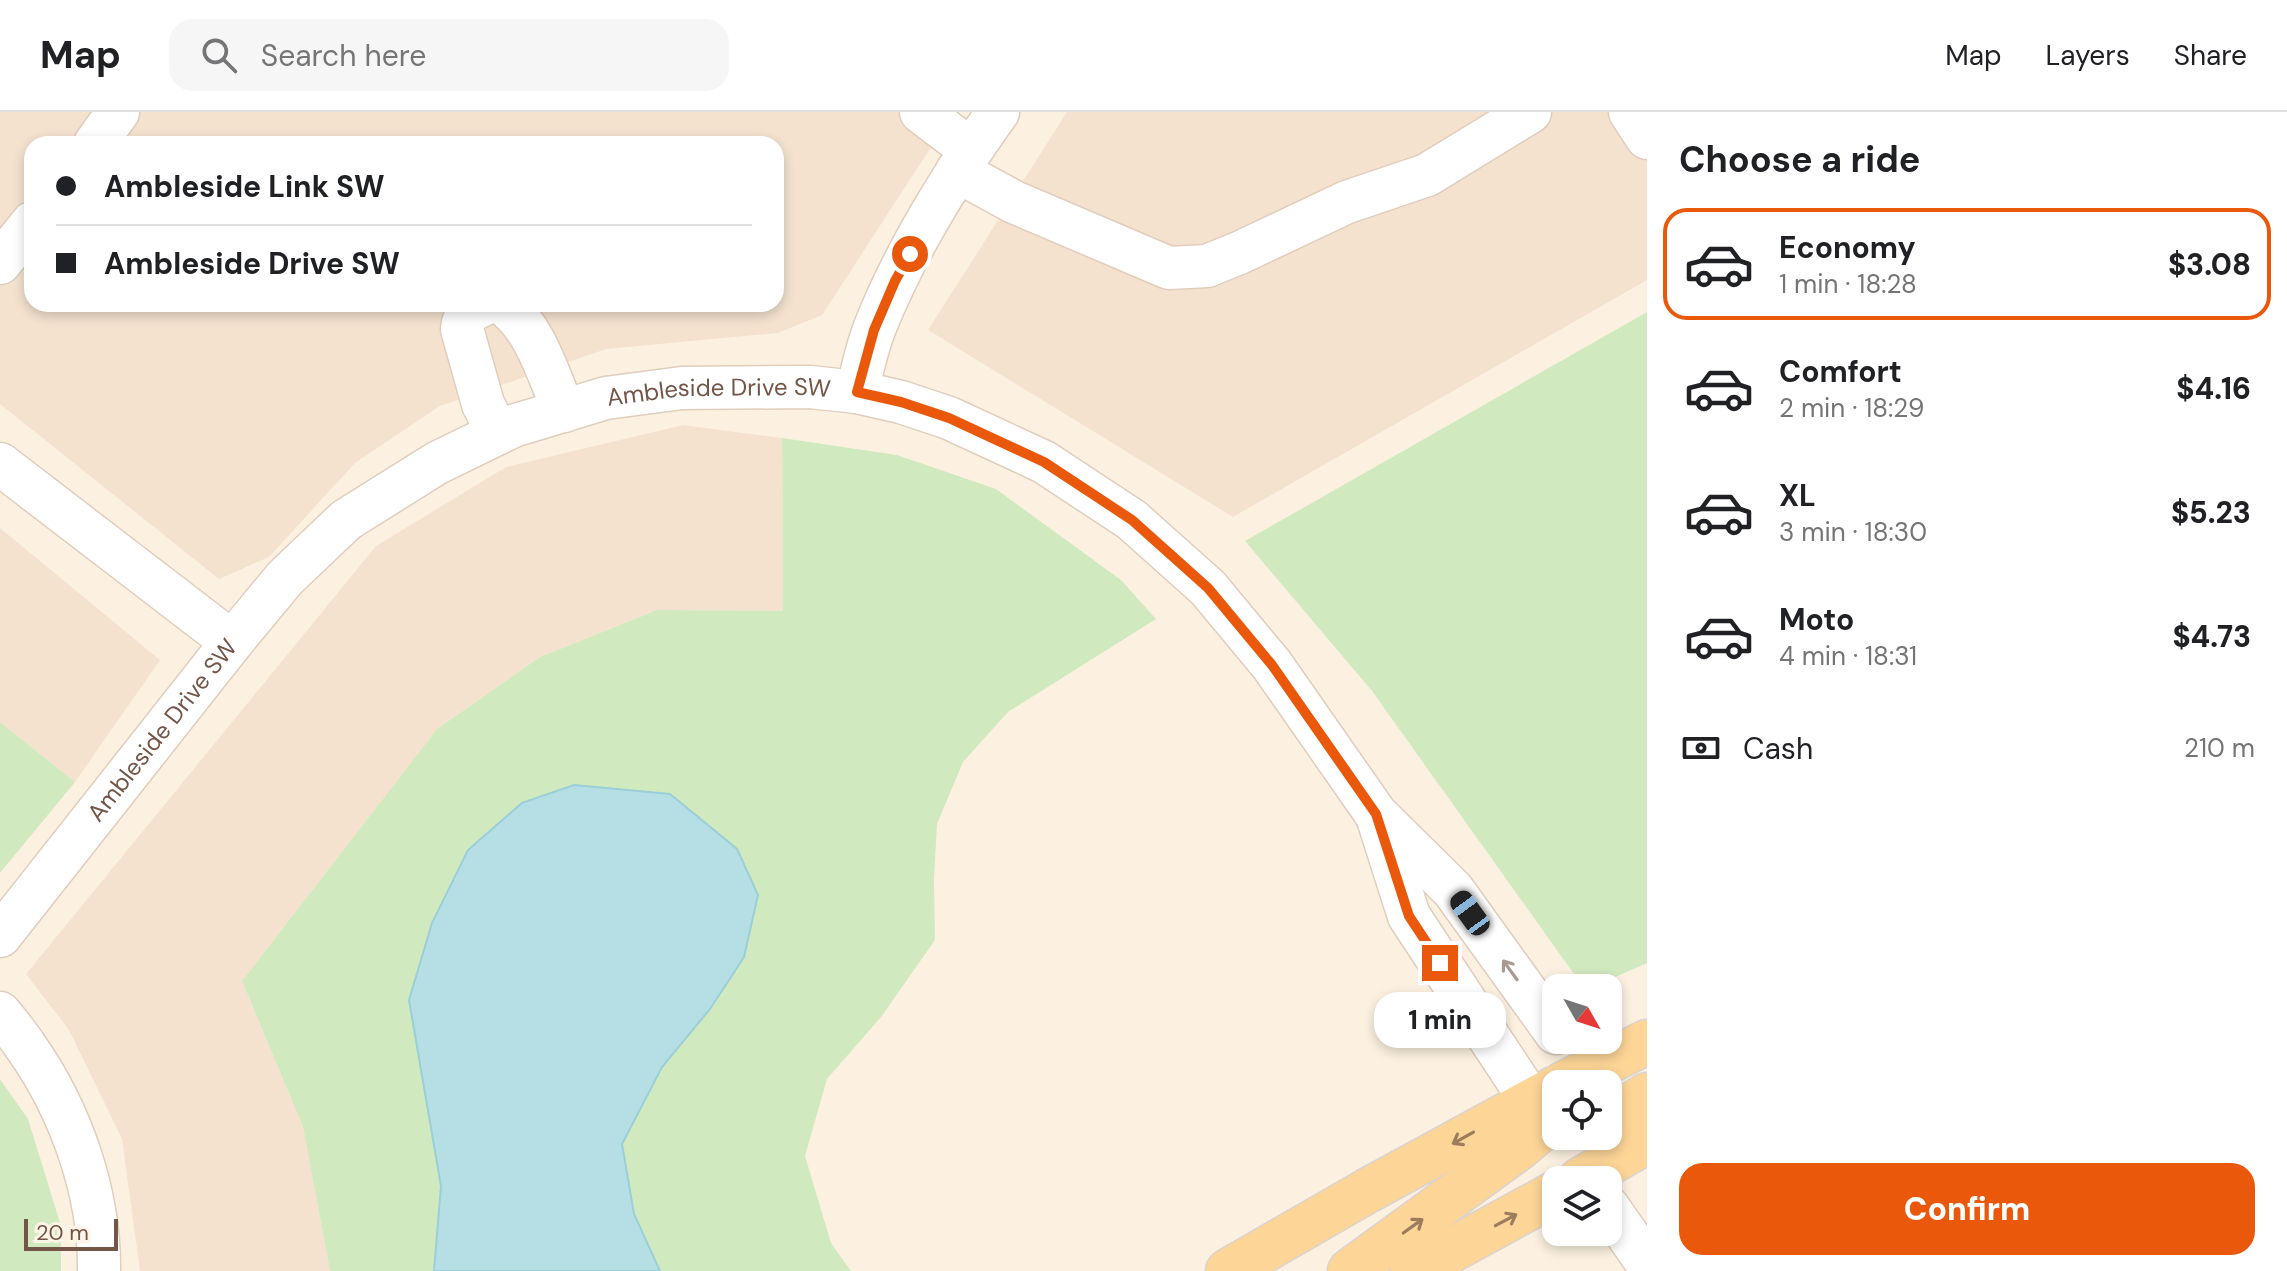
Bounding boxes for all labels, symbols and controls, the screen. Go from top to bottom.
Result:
search box [169,19,729,91]
text: Map [40,30,121,80]
icon: search [197,33,241,77]
text: Search here [261,36,426,75]
text: Map [1945,37,2002,74]
text: Layers [2046,37,2130,74]
text: Share [2174,37,2247,74]
text: Choose a ride [1679,136,1920,183]
text: Ambleside Link SW [104,167,384,206]
icon: car [1683,228,1755,300]
text: Economy [1779,228,1916,267]
route start [892,236,928,272]
text: Ambleside Drive SW [104,244,400,283]
text: $3.08 [2168,245,2251,284]
text: 1 min · 18:28 [1779,267,1917,301]
icon: car [1683,352,1755,424]
text: Comfort [1779,352,1902,391]
text: $4.16 [2176,369,2251,408]
street label: Ambleside Drive SW [605,371,832,413]
text: 2 min · 18:29 [1779,391,1924,425]
icon: car [1683,476,1755,548]
text: XL [1779,476,1816,515]
text: $5.23 [2171,493,2251,532]
text: 3 min · 18:30 [1779,515,1927,549]
icon: car [1683,600,1755,672]
text: Moto [1779,600,1854,639]
text: $4.73 [2172,617,2251,656]
street label: Ambleside Drive SW [80,632,244,828]
text: 4 min · 18:31 [1779,639,1917,673]
icon: cash [1679,726,1723,770]
text: Cash [1743,729,1813,768]
text: 210 m [2184,731,2255,765]
car [1446,887,1494,939]
route end [1422,945,1458,981]
one-way arrow [1502,960,1519,981]
north arrow [1542,974,1622,1054]
map controls [1542,974,1622,1246]
callout: 1 min [1374,991,1506,1047]
text: 1 min [1408,1003,1472,1037]
button: locate [1542,1070,1622,1150]
one-way arrow [1451,1131,1475,1146]
button: Confirm [1679,1163,2255,1255]
button: layers [1542,1166,1622,1246]
one-way arrow [1494,1212,1518,1227]
scale bar [24,1215,118,1251]
text: 20 m [36,1218,89,1247]
one-way arrow [1402,1218,1423,1235]

